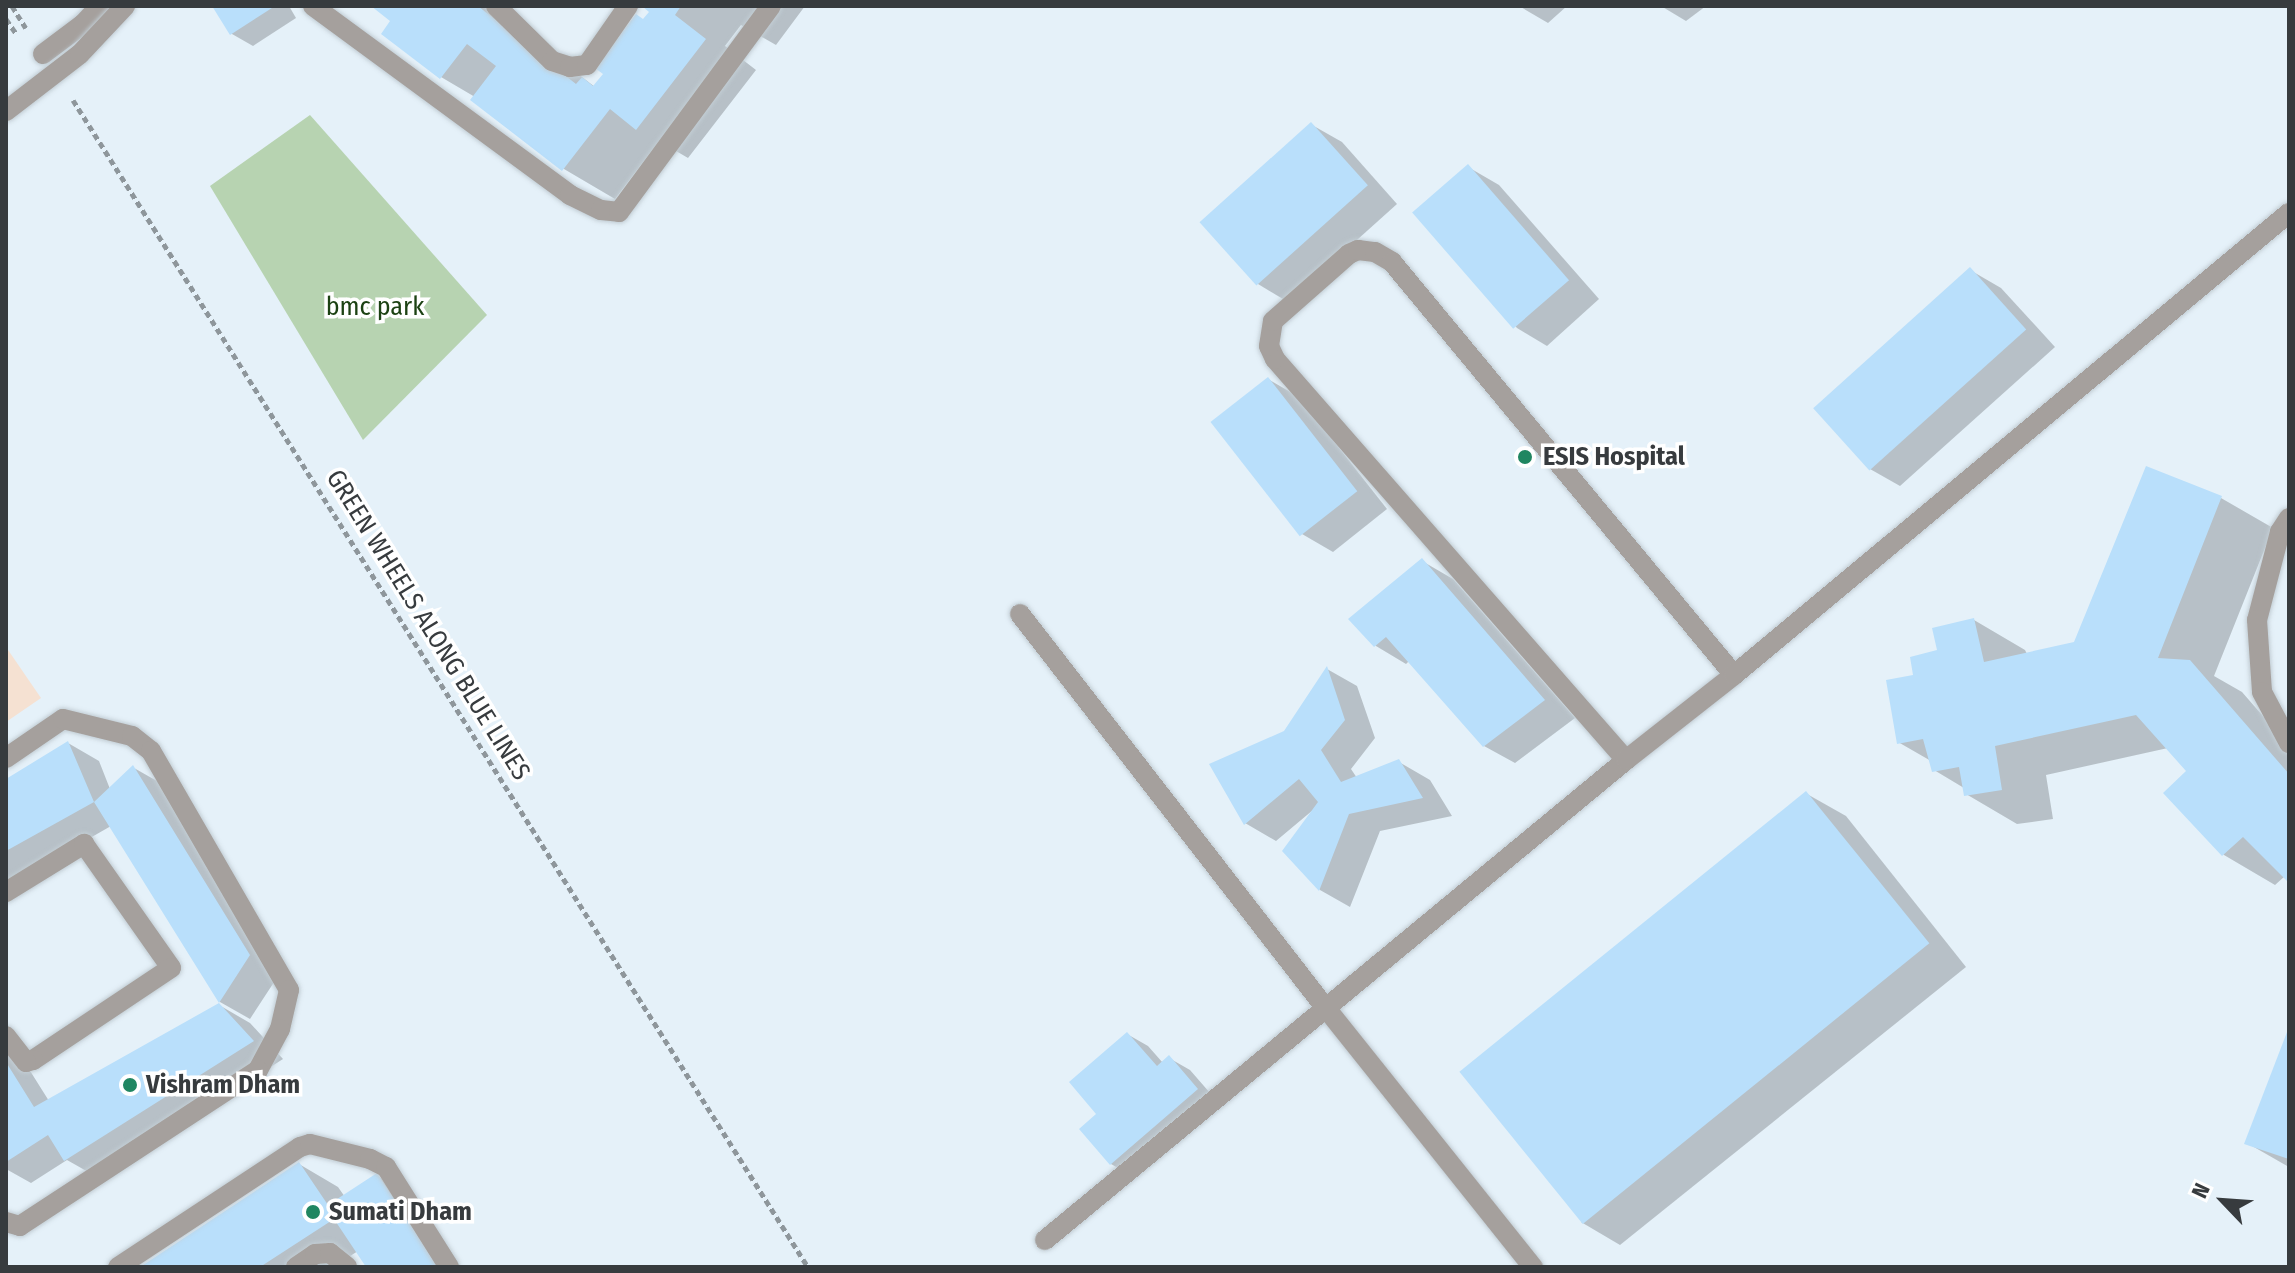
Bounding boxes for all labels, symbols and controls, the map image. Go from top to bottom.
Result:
park label: bmc park [326,291,424,323]
place label: ESIS Hospital [1543,441,1685,473]
marker: ESIS Hospital [1514,446,1536,468]
street label: GREEN WHEELS ALONG BLUE LINES [319,464,537,786]
place label: Vishram Dham [146,1069,300,1101]
marker: Vishram Dham [121,1076,139,1094]
north arrow [2183,1161,2263,1241]
text: N [2186,1179,2216,1202]
place label: Sumati Dham [329,1196,472,1228]
marker: Sumati Dham [304,1203,322,1221]

